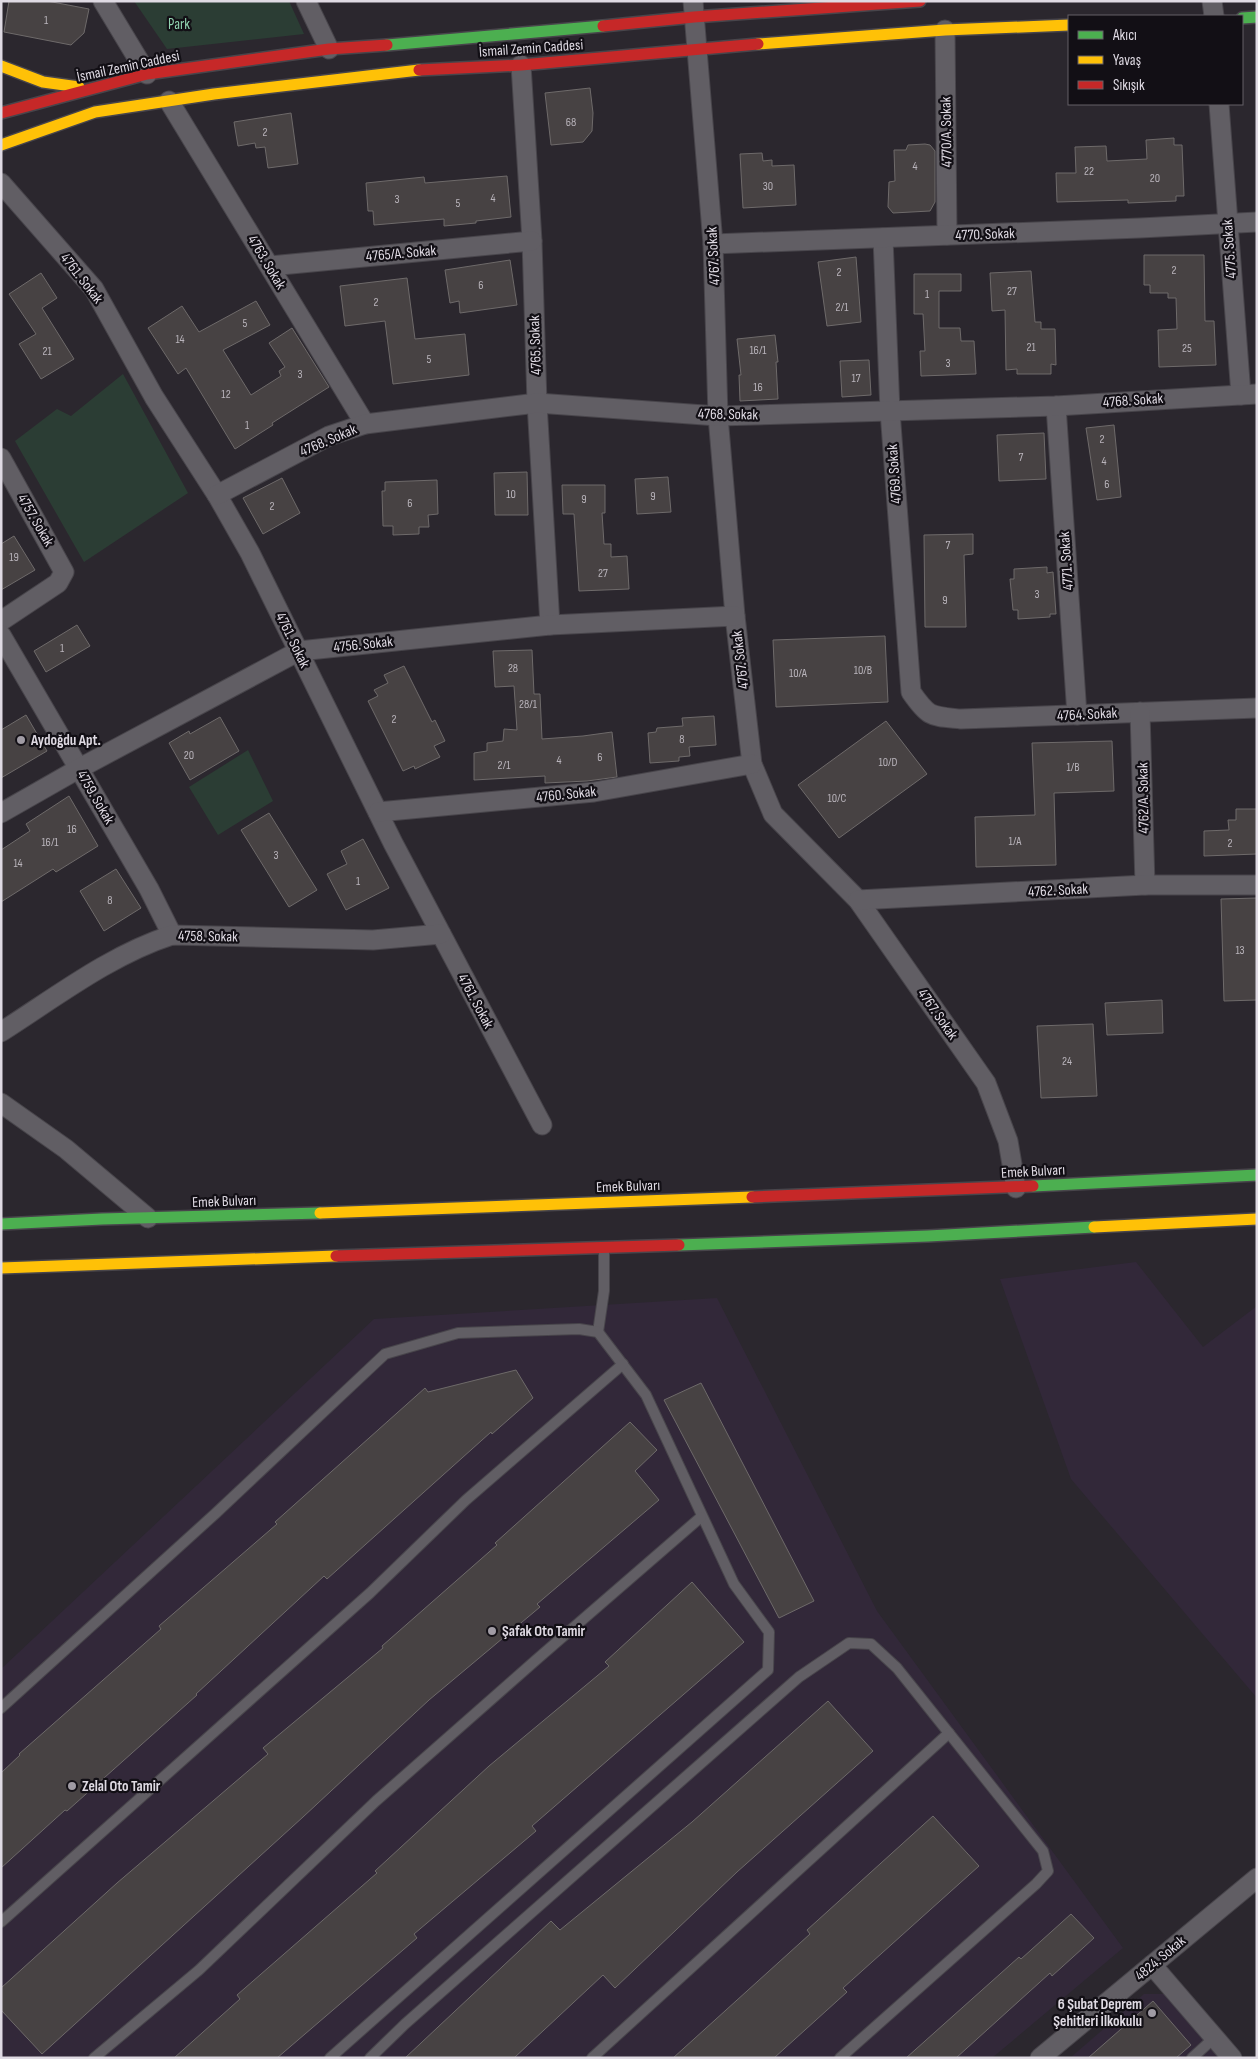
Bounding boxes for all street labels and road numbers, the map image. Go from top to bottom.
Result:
street label: İsmail Zemin Caddesi [478,35,584,62]
street label: İsmail Zemin Caddesi [75,46,181,87]
street label: 4770/A. Sokak [936,96,957,167]
street label: 4775. Sokak [1218,218,1241,279]
street label: 4770. Sokak [955,224,1015,245]
street label: 4767. Sokak [702,226,725,286]
street label: 4763. Sokak [243,232,290,293]
street label: 4765/A. Sokak [365,241,437,266]
street label: 4761. Sokak [56,249,108,308]
street label: 4765. Sokak [525,315,546,375]
street label: 4768. Sokak [1102,389,1164,412]
street label: 4768. Sokak [698,404,759,425]
street label: 4768. Sokak [297,420,360,461]
street label: 4769. Sokak [883,443,906,505]
street label: 4757. Sokak [13,490,58,550]
street label: 4771. Sokak [1055,531,1078,591]
street label: 4761. Sokak [271,609,314,671]
street label: 4767. Sokak [727,630,753,690]
street label: 4756. Sokak [332,632,394,657]
street label: 4764. Sokak [1056,703,1118,726]
street label: 4762/A. Sokak [1133,762,1154,834]
street label: 4759. Sokak [72,767,119,828]
street label: 4760. Sokak [535,782,597,807]
street label: 4762. Sokak [1027,879,1089,902]
street label: 4758. Sokak [178,926,238,947]
street label: 4761. Sokak [453,971,498,1032]
street label: 4767. Sokak [913,985,962,1044]
street label: Emek Bulvarı [1001,1160,1066,1183]
street label: Emek Bulvarı [596,1176,660,1197]
street label: Emek Bulvarı [192,1191,256,1212]
street label: 4824. Sokak [1131,1931,1190,1985]

